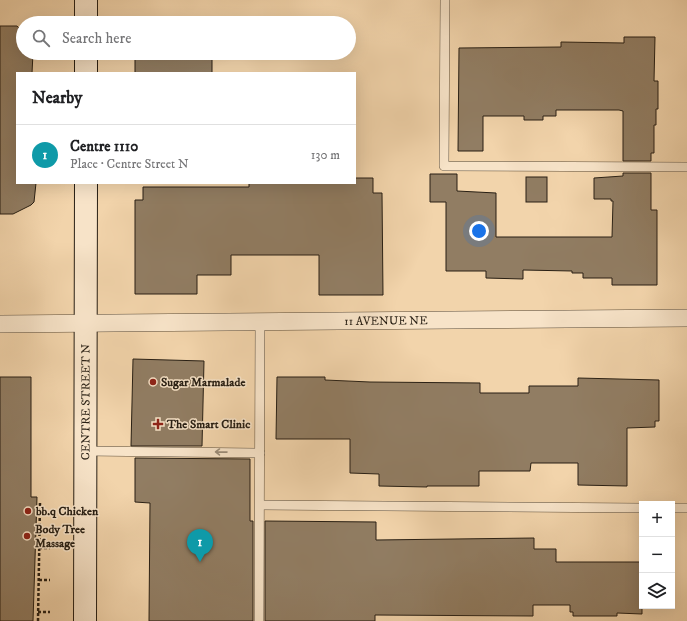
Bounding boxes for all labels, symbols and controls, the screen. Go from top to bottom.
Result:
search box [16,16,356,60]
icon: search [30,27,52,49]
text: Search here [62,29,131,48]
text: Nearby [32,87,82,109]
text: Centre 1110 [70,137,138,156]
text: 1 [43,147,47,163]
text: 130 m [311,147,340,163]
text: Place · Centre Street N [70,156,189,172]
your location [469,221,489,241]
street label: 11 AVENUE NE [344,313,428,328]
street label: CENTRE STREET N [78,344,93,460]
place label: Sugar Marmalade [161,375,245,390]
marker: Sugar Marmalade [148,377,158,387]
place label: The Smart Clinic [166,417,251,432]
marker: The Smart Clinic [152,418,164,430]
one-way arrow [215,449,228,456]
map controls [639,501,675,609]
button: + [639,501,675,537]
place label: bb.q Chicken [35,504,99,519]
marker: bb.q Chicken [23,506,33,516]
place label: Body Tree Massage [35,522,85,551]
pin: 1 [187,529,213,562]
marker: Body Tree Massage [22,531,32,541]
button: − [639,537,675,573]
button: layers [639,573,675,609]

